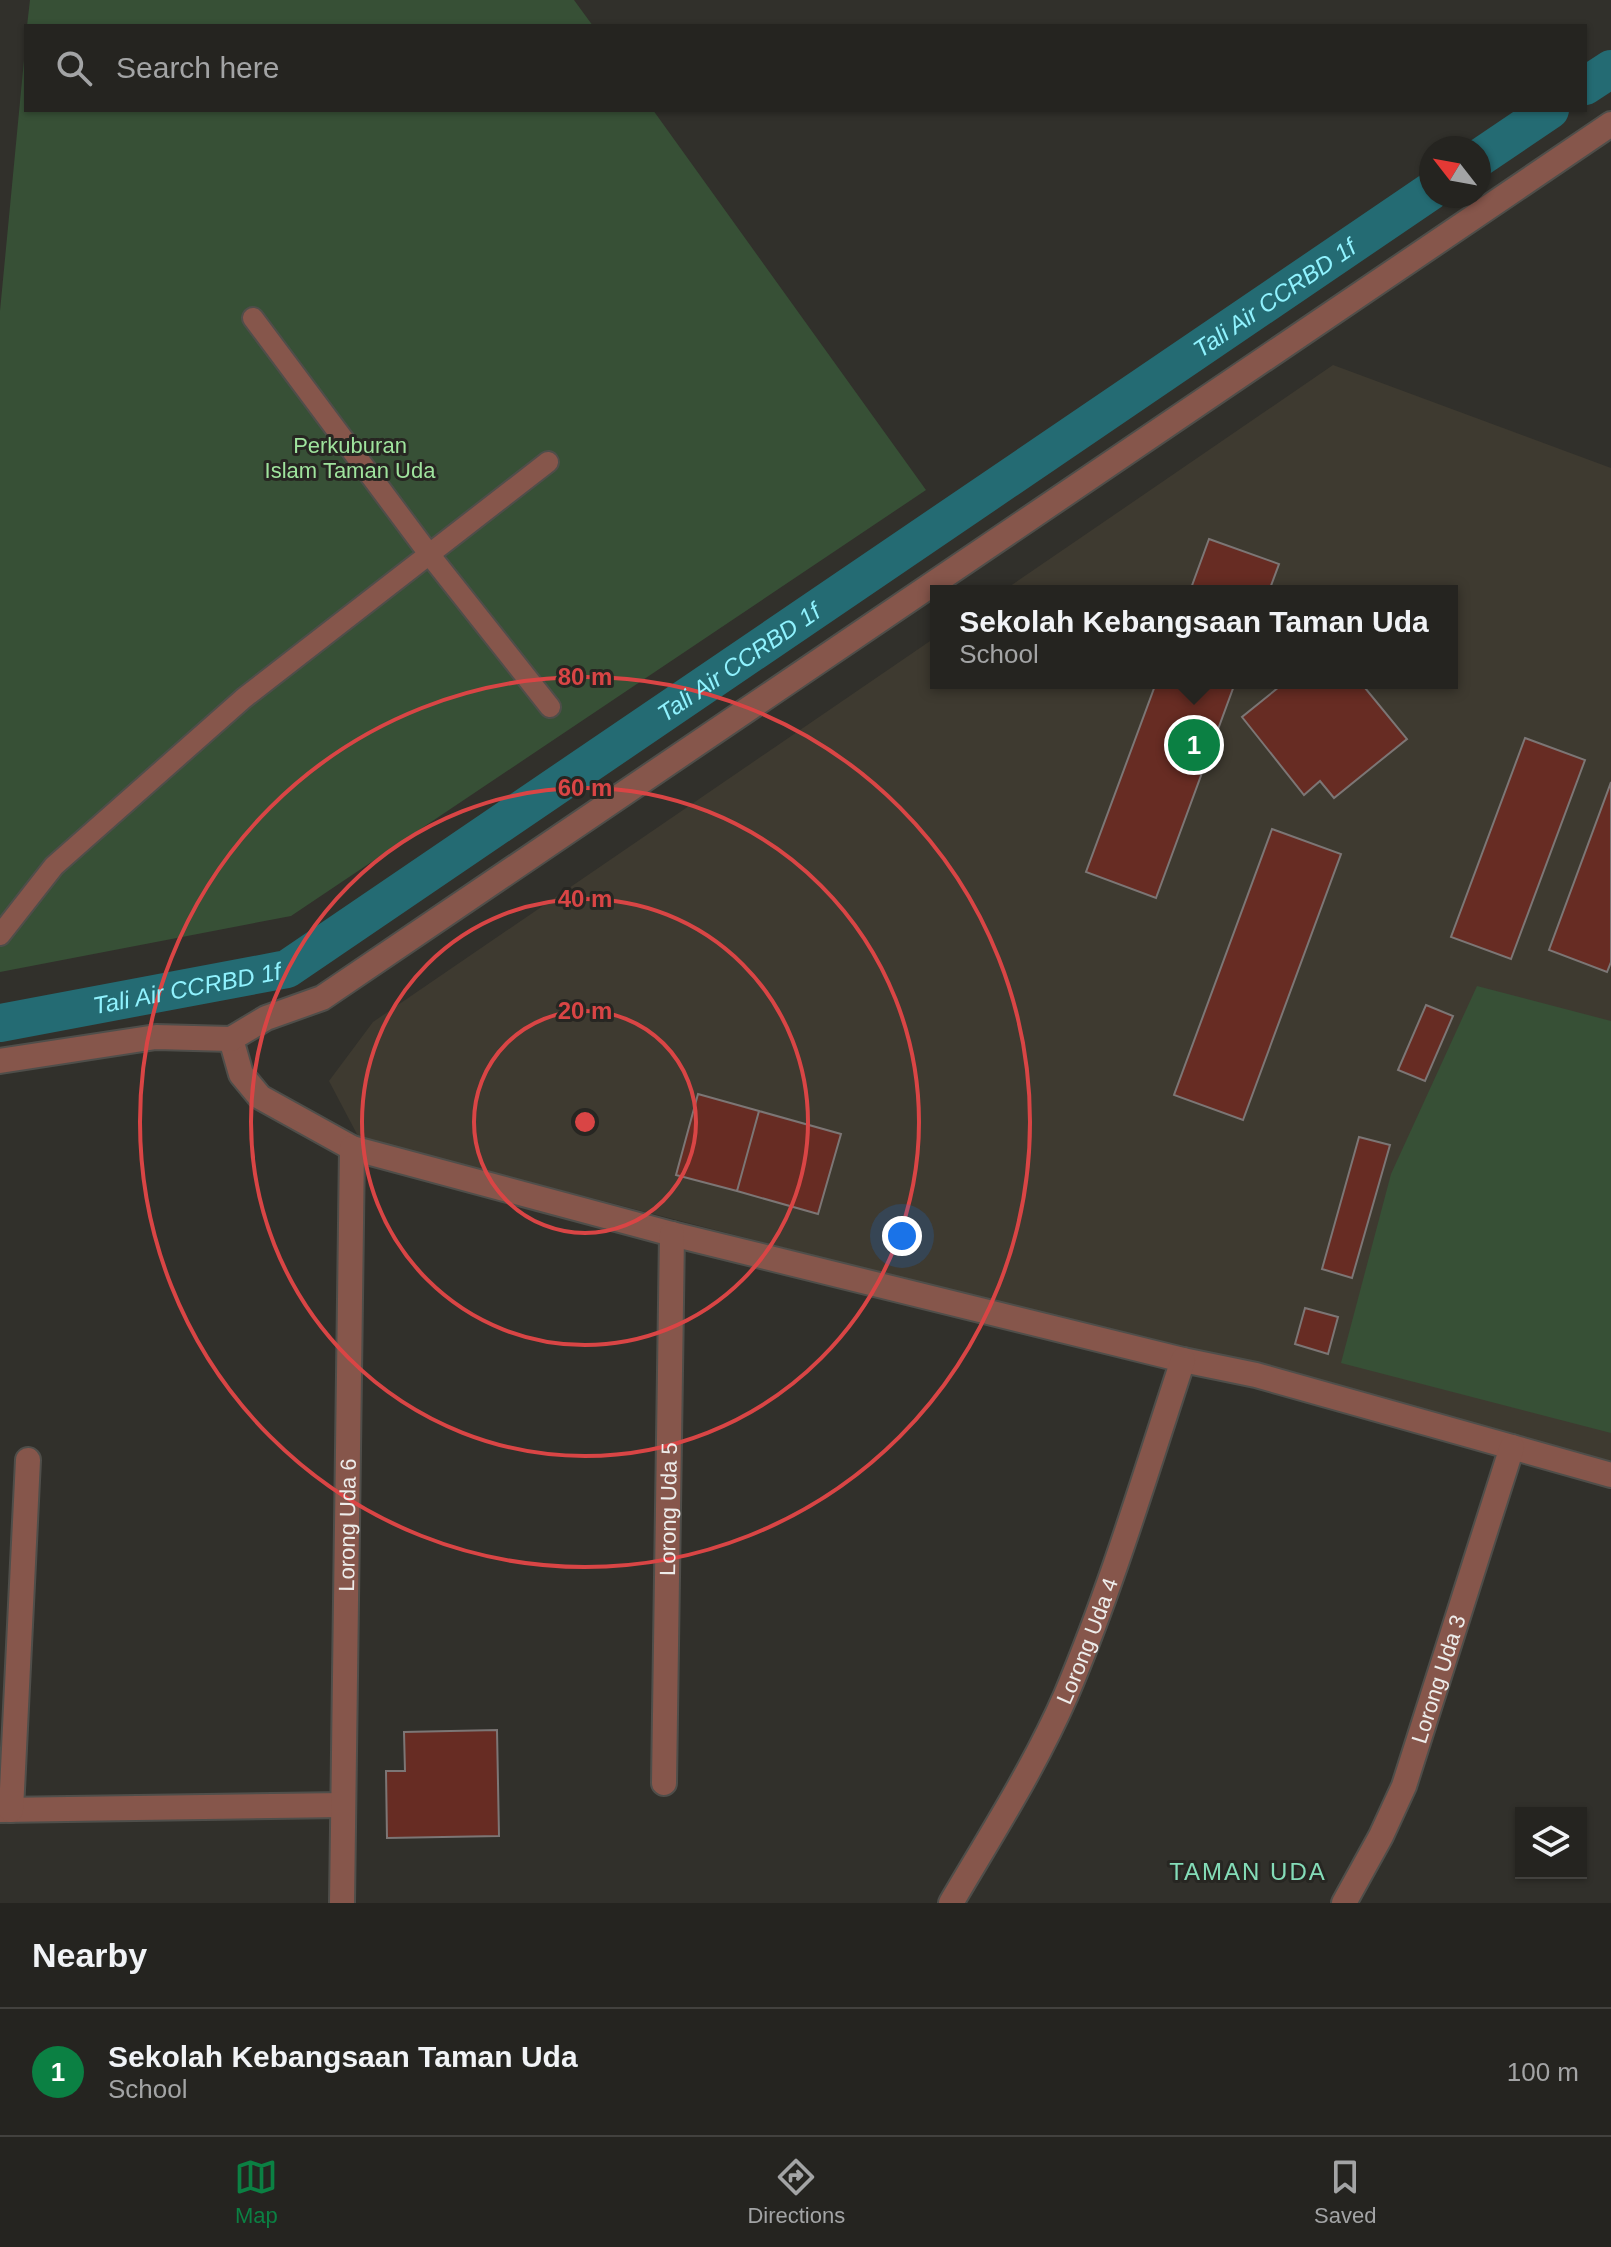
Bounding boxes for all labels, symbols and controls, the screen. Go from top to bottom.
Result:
search box [24,24,1587,112]
icon: search [52,46,96,90]
text: Search here [116,51,279,84]
north arrow [1419,136,1491,208]
water label: Tali Air CCRBD 1f [1188,232,1363,362]
park label: Perkuburan Islam Taman Uda [265,433,436,483]
popup [930,585,1458,689]
water label: Tali Air CCRBD 1f [652,596,827,727]
text: Sekolah Kebangsaan Taman Uda [959,605,1429,638]
text: School [959,639,1039,669]
text: 80 m [558,663,612,690]
pin: 1 [1168,715,1220,775]
text: 60 m [558,774,612,801]
text: 40 m [558,885,612,912]
water label: Tali Air CCRBD 1f [91,957,285,1019]
text: 20 m [558,997,612,1024]
centre of rings [571,1108,599,1136]
your location [882,1216,922,1256]
street label: Lorong Uda 5 [655,1442,681,1576]
street label: Lorong Uda 6 [334,1458,360,1592]
street label: Lorong Uda 4 [1051,1574,1123,1708]
street label: Lorong Uda 3 [1406,1611,1470,1746]
map controls [1515,1807,1587,1879]
button: layers [1515,1807,1587,1879]
district label: TAMAN UDA [1169,1858,1327,1885]
text: Nearby [32,1936,147,1974]
text: Sekolah Kebangsaan Taman Uda [108,2040,578,2073]
text: 1 [51,2057,65,2087]
text: 100 m [1507,2057,1579,2087]
text: School [108,2074,188,2104]
tab: Map [234,2155,278,2229]
tab: Directions [747,2155,845,2229]
tab: Saved [1314,2155,1377,2229]

